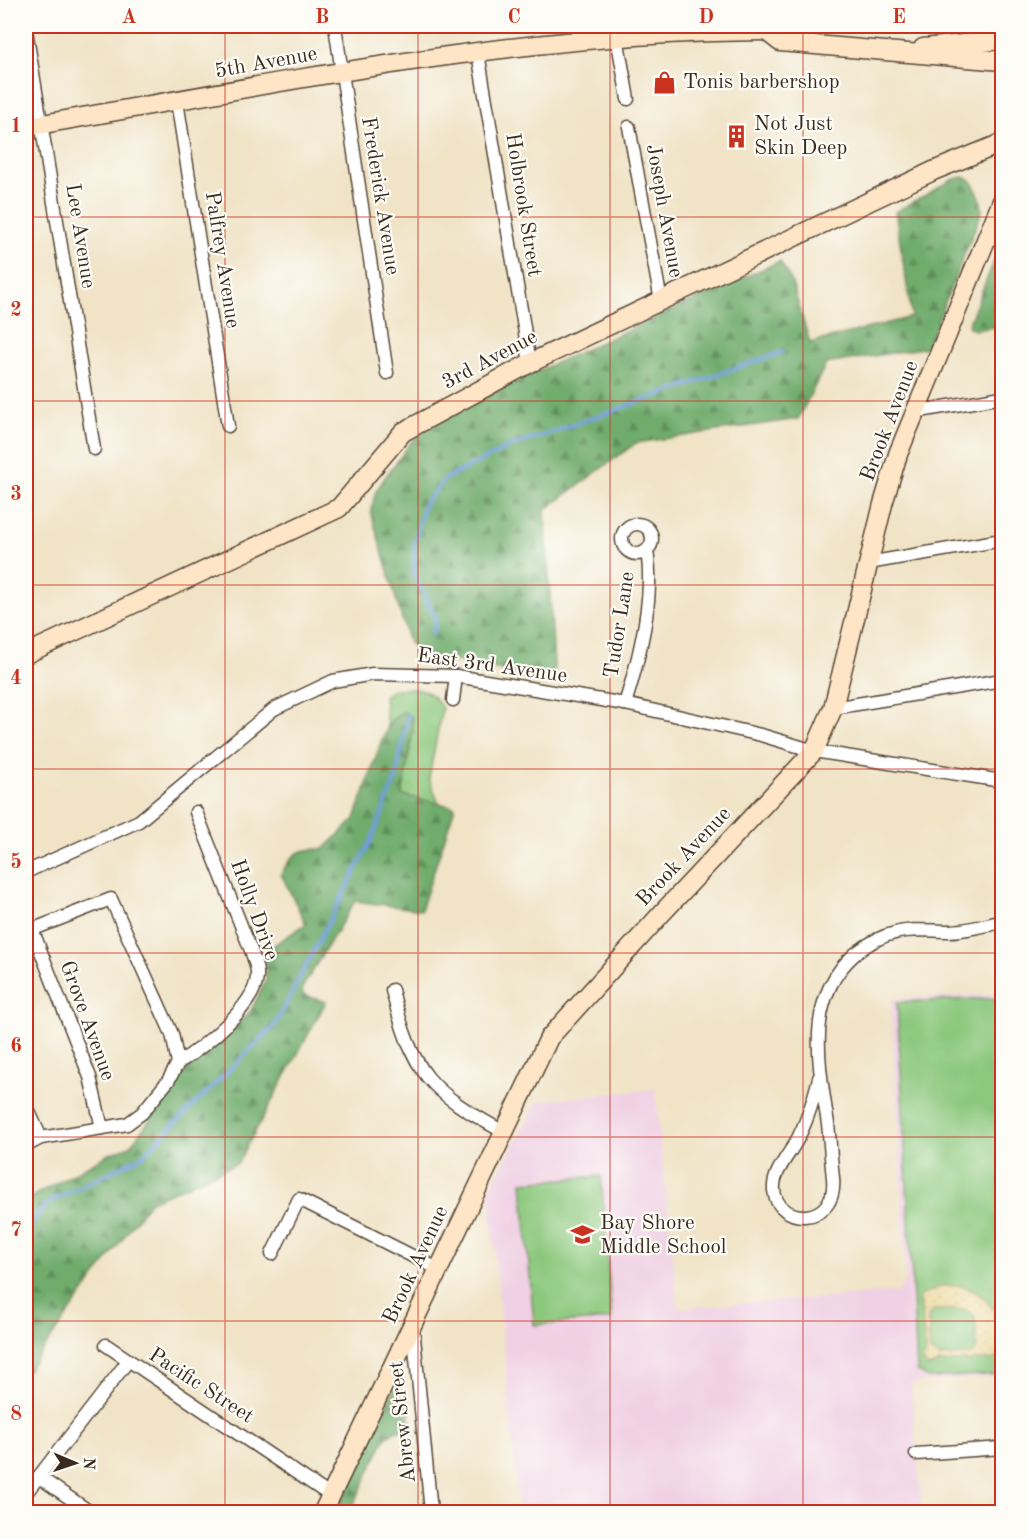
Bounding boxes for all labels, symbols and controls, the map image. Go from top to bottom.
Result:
text: A [121,8,137,28]
text: B [315,8,329,28]
text: C [507,8,521,28]
text: D [698,8,714,28]
text: E [892,8,906,28]
street label: 5th Avenue [213,44,319,82]
shop icon: Tonis barbershop [652,69,678,95]
place label: Tonis barbershop [683,72,840,93]
place label: Not Just Skin Deep [754,114,847,159]
street label: Frederick Avenue [357,115,403,277]
text: 1 [10,117,22,137]
building icon: Not Just Skin Deep [723,123,749,149]
street label: Holbrook Street [501,132,545,278]
street label: Joseph Avenue [642,142,686,280]
street label: Lee Avenue [61,182,99,290]
street label: Palfrey Avenue [201,190,243,330]
text: 2 [10,301,22,321]
street label: 3rd Avenue [439,326,541,394]
street label: Brook Avenue [857,358,923,484]
text: 3 [10,485,22,505]
street label: Tudor Lane [601,570,639,680]
street label: East 3rd Avenue [416,645,568,687]
text: 4 [10,669,22,689]
street label: Brook Avenue [633,803,735,911]
text: 5 [10,852,22,873]
street label: Holly Drive [226,857,282,963]
street label: Grove Avenue [56,958,118,1084]
text: 6 [10,1037,22,1057]
street label: Brook Avenue [380,1203,452,1327]
place label: Bay Shore Middle School [600,1213,727,1258]
text: 7 [10,1221,22,1241]
school or university icon: Bay Shore Middle School [569,1222,595,1248]
street label: Pacific Street [145,1344,257,1428]
street label: Abrew Street [386,1360,420,1484]
text: 8 [10,1405,22,1425]
north arrow [45,1433,105,1493]
text: N [80,1457,96,1471]

